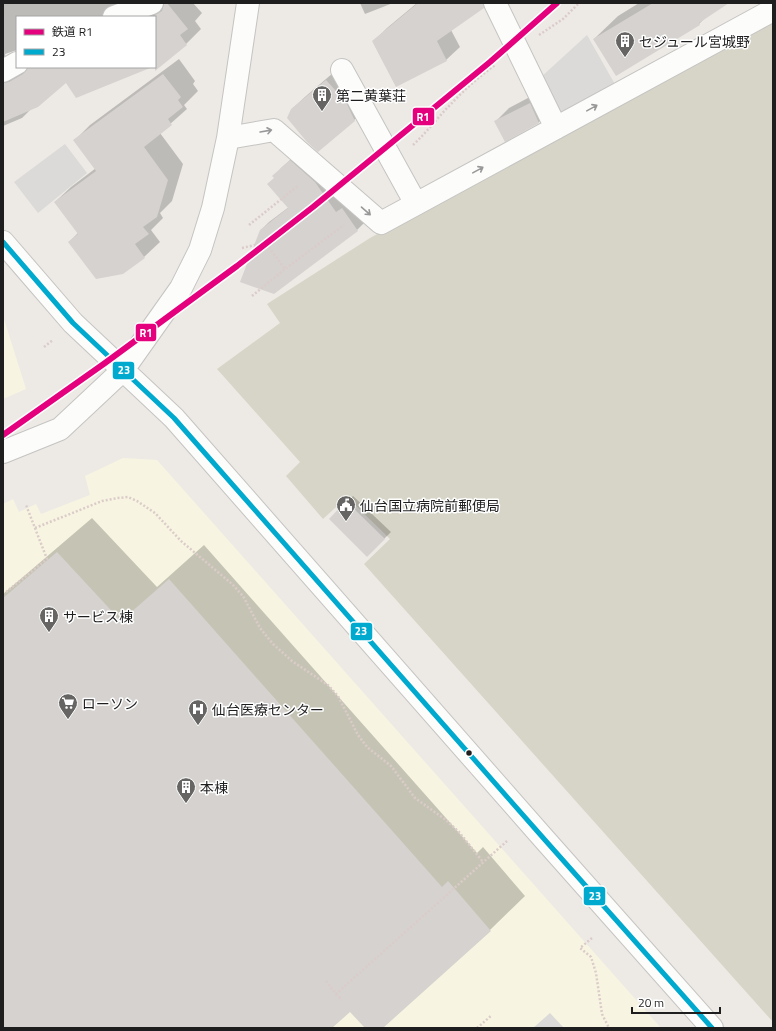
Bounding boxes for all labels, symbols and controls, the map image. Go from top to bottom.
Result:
legend [16,16,156,68]
text: 鉄道 R1 [52,22,93,41]
building icon: セジュール宮城野 [614,30,636,58]
place label: セジュール宮城野 [639,31,750,52]
text: 23 [52,42,65,61]
building icon: 第二黄葉荘 [311,84,333,112]
place label: 第二黄葉荘 [336,85,406,106]
one-way arrow [586,104,598,111]
line badge: R1 [412,107,435,126]
text: R1 [417,109,429,125]
one-way arrow [259,127,272,135]
one-way arrow [472,166,484,174]
one-way arrow [361,206,371,215]
line badge: R1 [135,323,157,342]
text: R1 [140,325,152,341]
line badge: 23 [112,361,135,380]
text: 23 [118,362,130,378]
public building icon: 仙台国立病院前郵便局 [335,494,357,522]
place label: 仙台国立病院前郵便局 [360,495,500,516]
building icon: サービス棟 [38,605,60,633]
place label: サービス棟 [63,606,133,627]
line badge: 23 [350,622,373,641]
text: 23 [355,623,367,639]
supermarket icon: ローソン [57,692,79,720]
place label: ローソン [82,693,138,714]
hospital icon: 仙台医療センター [187,698,209,726]
place label: 仙台医療センター [212,699,324,720]
unlabelled marker [464,748,474,758]
building icon: 本棟 [175,776,197,804]
place label: 本棟 [200,777,228,798]
line badge: 23 [583,886,606,906]
text: 23 [589,888,601,904]
scale bar [632,989,720,1015]
text: 20 m [638,993,664,1012]

